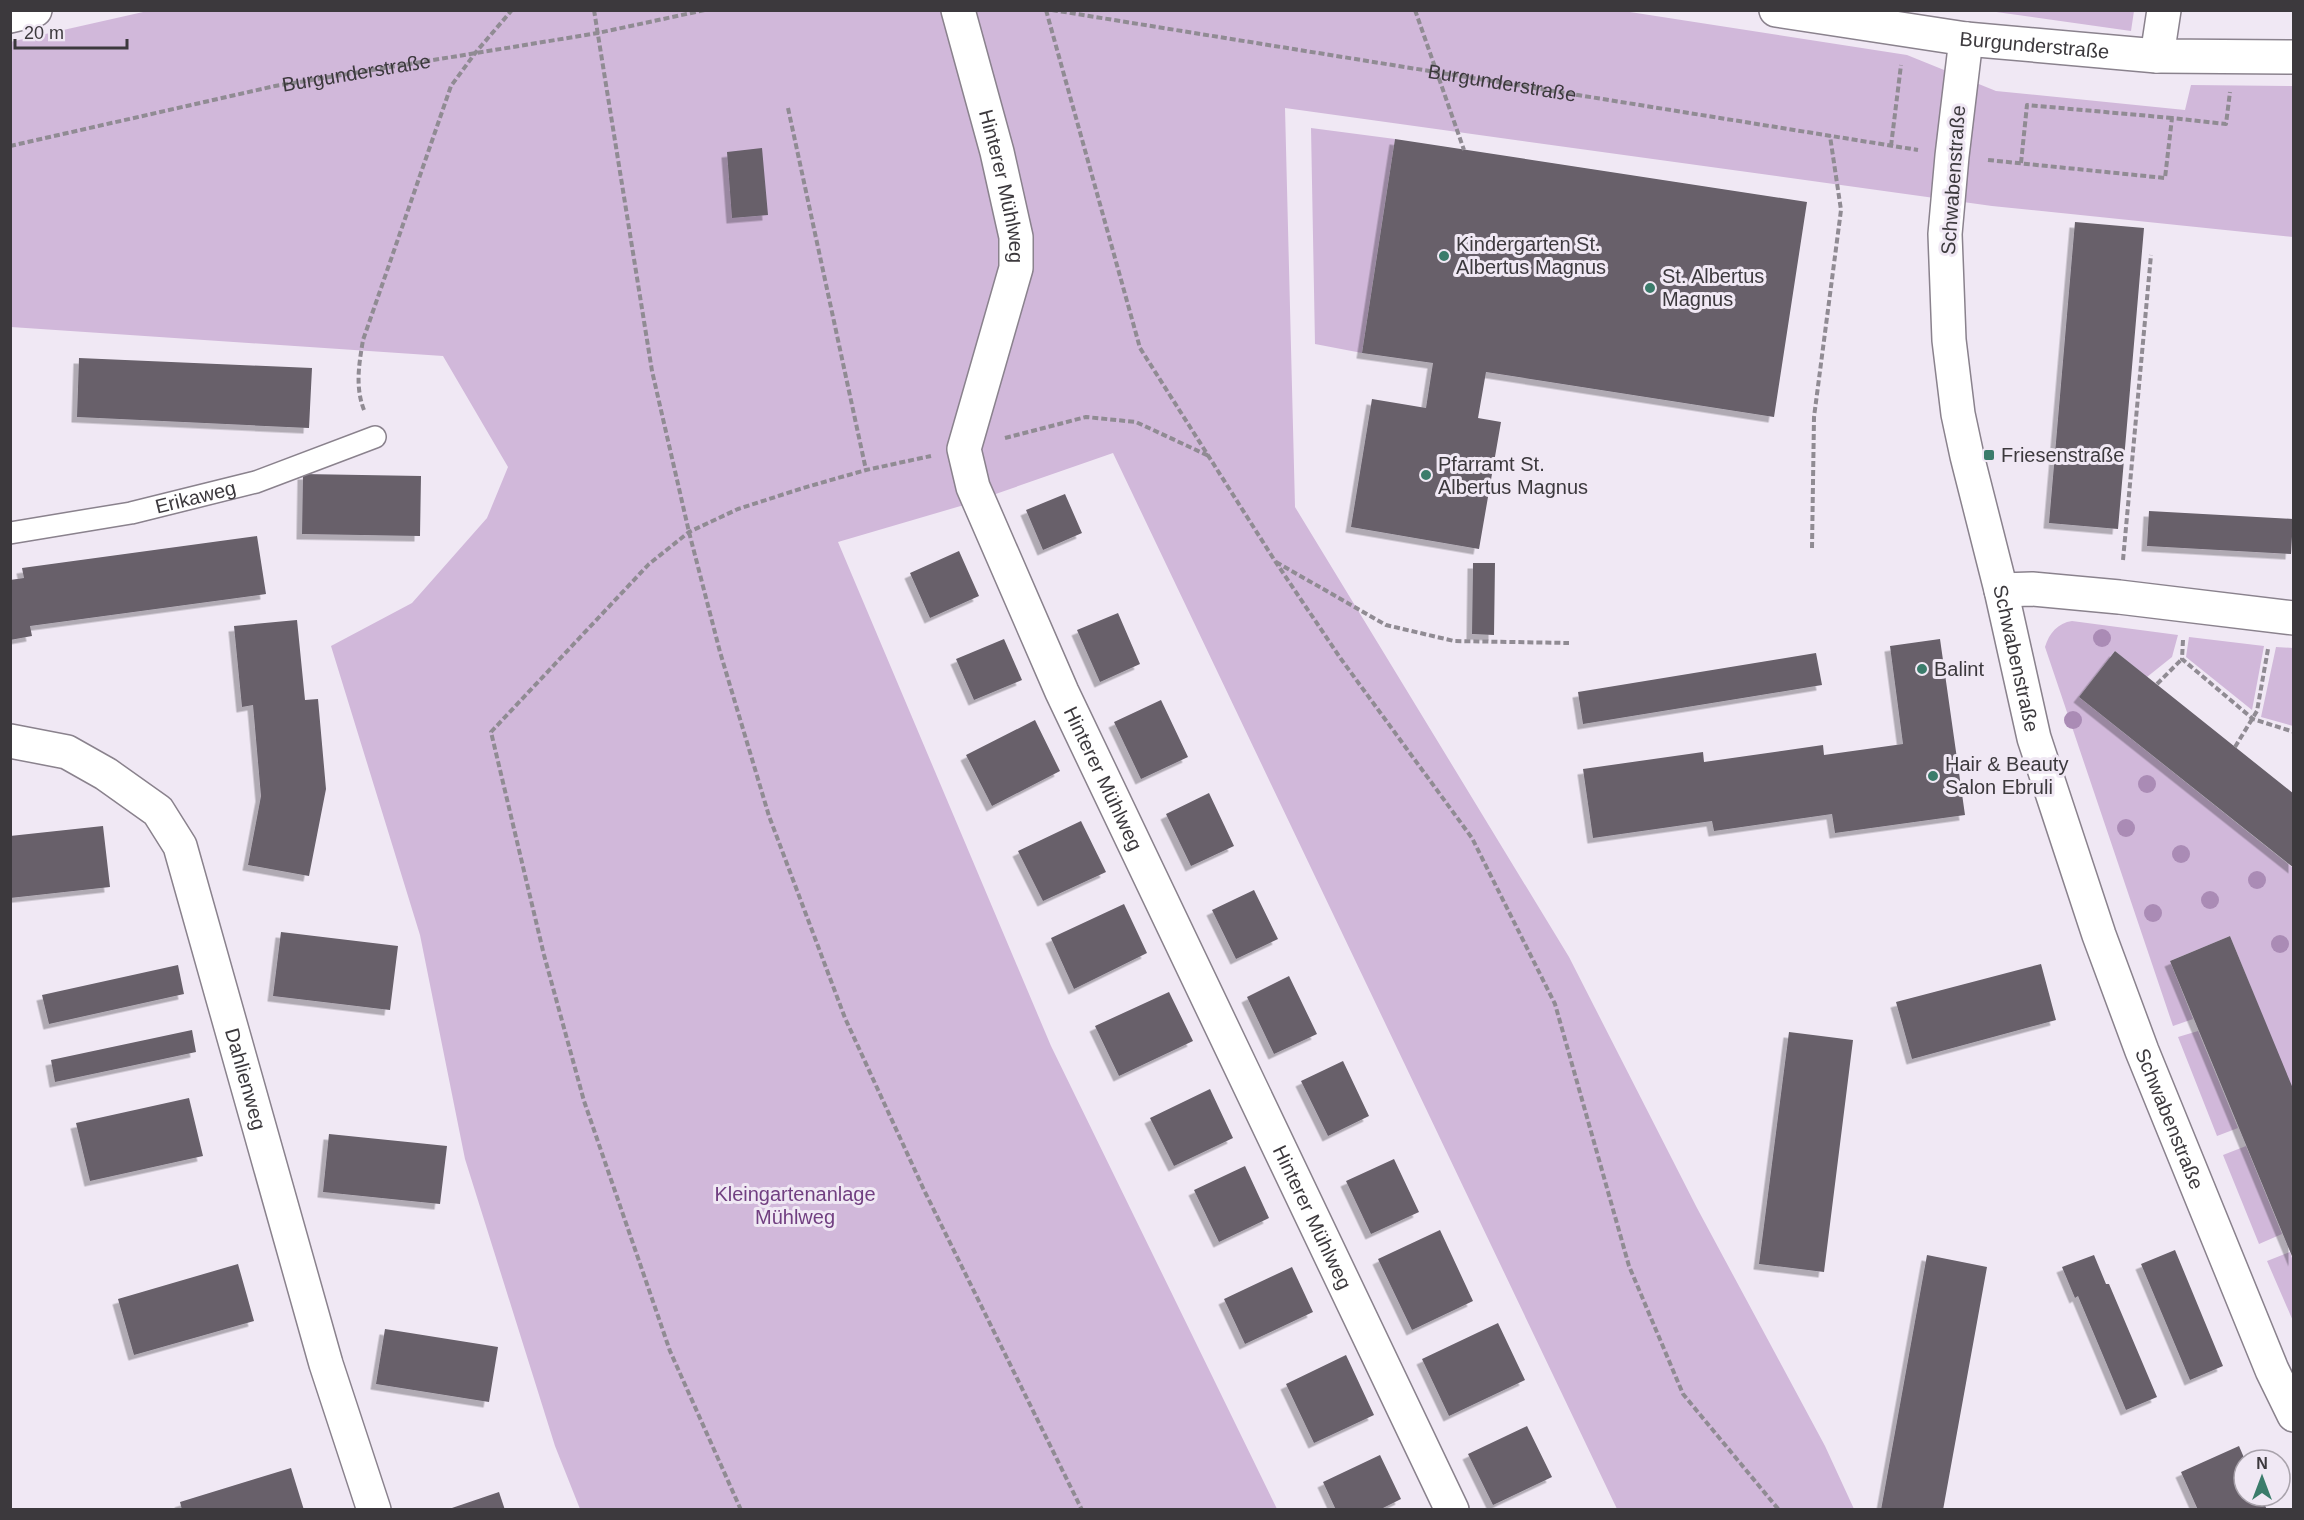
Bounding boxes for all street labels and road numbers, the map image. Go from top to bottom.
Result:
street label: Burgunderstraße [1959,27,2110,63]
street label: Burgunderstraße [280,50,432,96]
street label: Burgunderstraße [1426,60,1578,106]
street label: Schwabenstraße [1937,104,1969,256]
street label: Hinterer Mühlweg [975,107,1028,263]
street label: Erikaweg [153,476,238,518]
street label: Schwabenstraße [1989,583,2043,734]
street label: Hinterer Mühlweg [1060,703,1147,854]
street label: Dahlienweg [221,1026,270,1132]
street label: Schwabenstraße [2131,1045,2208,1192]
street label: Hinterer Mühlweg [1269,1142,1356,1293]

